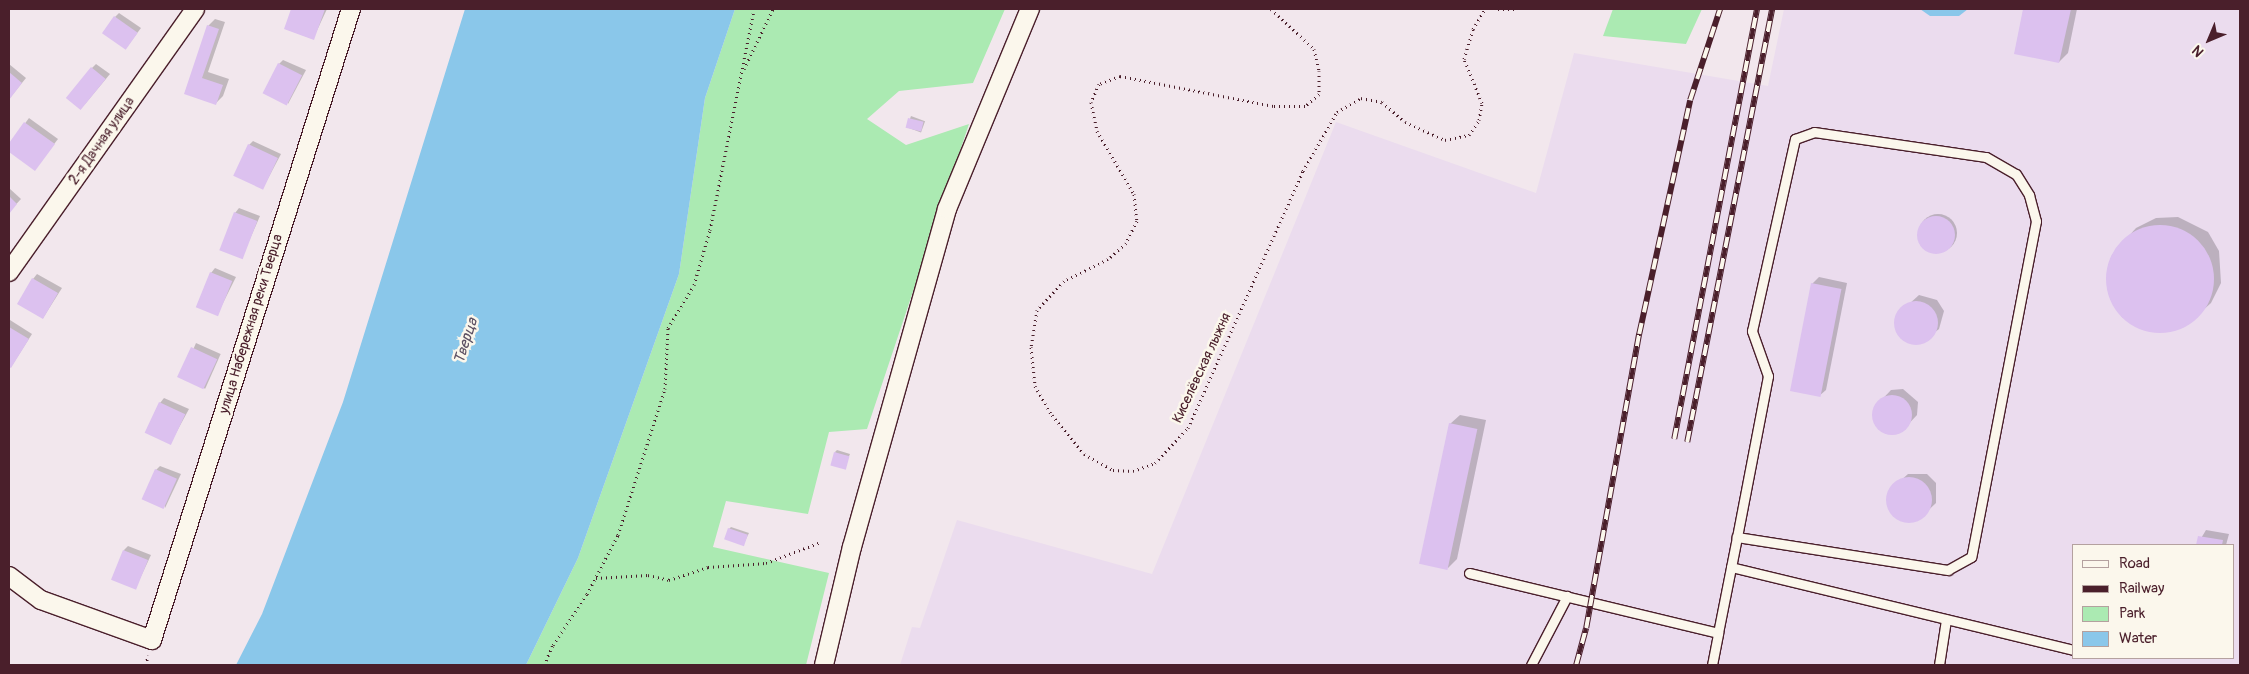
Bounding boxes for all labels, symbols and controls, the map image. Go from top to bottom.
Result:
north arrow [2184,15,2234,65]
text: N [2189,42,2207,60]
street label: 2-я Дачная улица [65,94,139,188]
street label: улица Набережная реки Тверца [216,232,286,416]
street label: Киселёвская лыжня [1169,310,1235,426]
water label: Тверца [450,316,482,366]
legend [2072,544,2234,659]
text: Road [2119,554,2150,573]
text: Railway [2119,579,2164,598]
text: Park [2119,604,2145,623]
text: Water [2119,629,2157,648]

